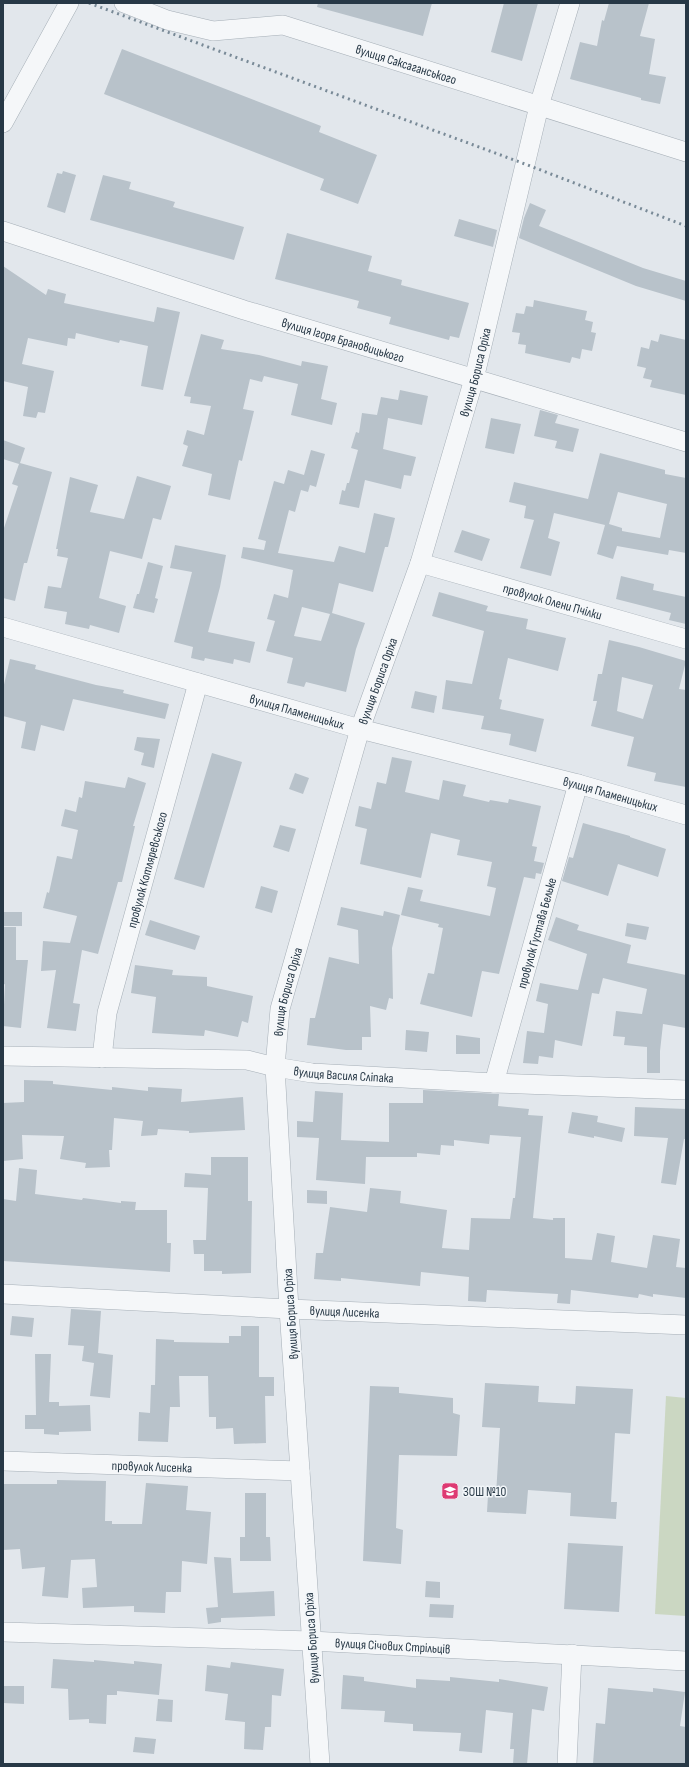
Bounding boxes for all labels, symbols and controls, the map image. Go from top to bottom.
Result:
street label: вулиця Саксаганського [353,41,458,88]
street label: вулиця Ігоря Брановицького [280,315,406,366]
street label: вулиця Бориса Оріха [456,326,495,419]
street label: провулок Олени Пчілки [501,580,604,624]
street label: вулиця Бориса Оріха [355,636,401,727]
street label: вулиця Пламеницьких [248,691,346,733]
street label: вулиця Пламеницьких [561,774,660,816]
street label: провулок Котляревського [124,810,171,930]
street label: провулок Густава Бельке [514,876,560,990]
street label: вулиця Бориса Оріха [271,946,306,1037]
street label: вулиця Василя Сліпака [292,1063,394,1086]
street label: вулиця Бориса Оріха [280,1268,302,1360]
street label: вулиця Лисенка [309,1303,380,1322]
street label: провулок Лисенка [111,1458,192,1476]
school or university icon: ЗОШ №10 [440,1481,460,1501]
place label: ЗОШ №10 [463,1484,506,1500]
street label: вулиця Бориса Оріха [301,1592,323,1684]
street label: вулиця Січових Стрільців [335,1635,451,1657]

